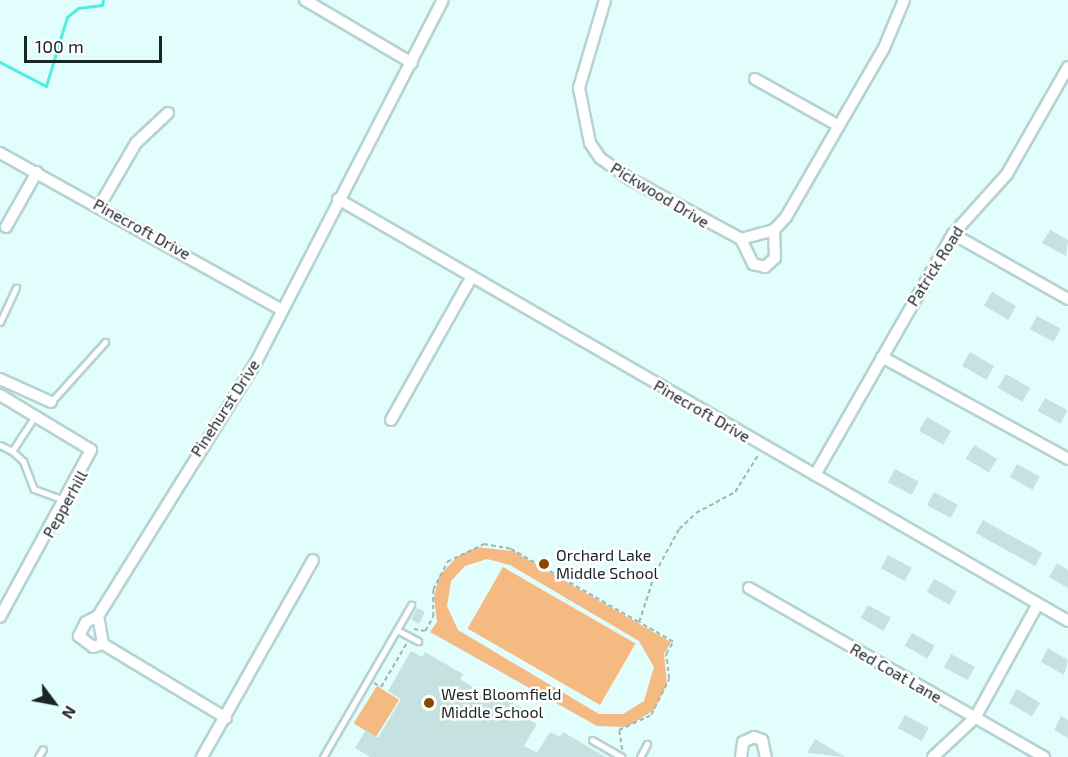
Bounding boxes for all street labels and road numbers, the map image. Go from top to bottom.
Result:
street label: Pickwood Drive [607,158,713,232]
street label: Pinecroft Drive [90,194,194,264]
street label: Patrick Road [903,222,967,310]
street label: Pinehurst Drive [186,356,264,460]
street label: Pinecroft Drive [650,376,754,446]
street label: Pepperhill [39,467,91,541]
street label: Red Coat Lane [847,639,945,707]

